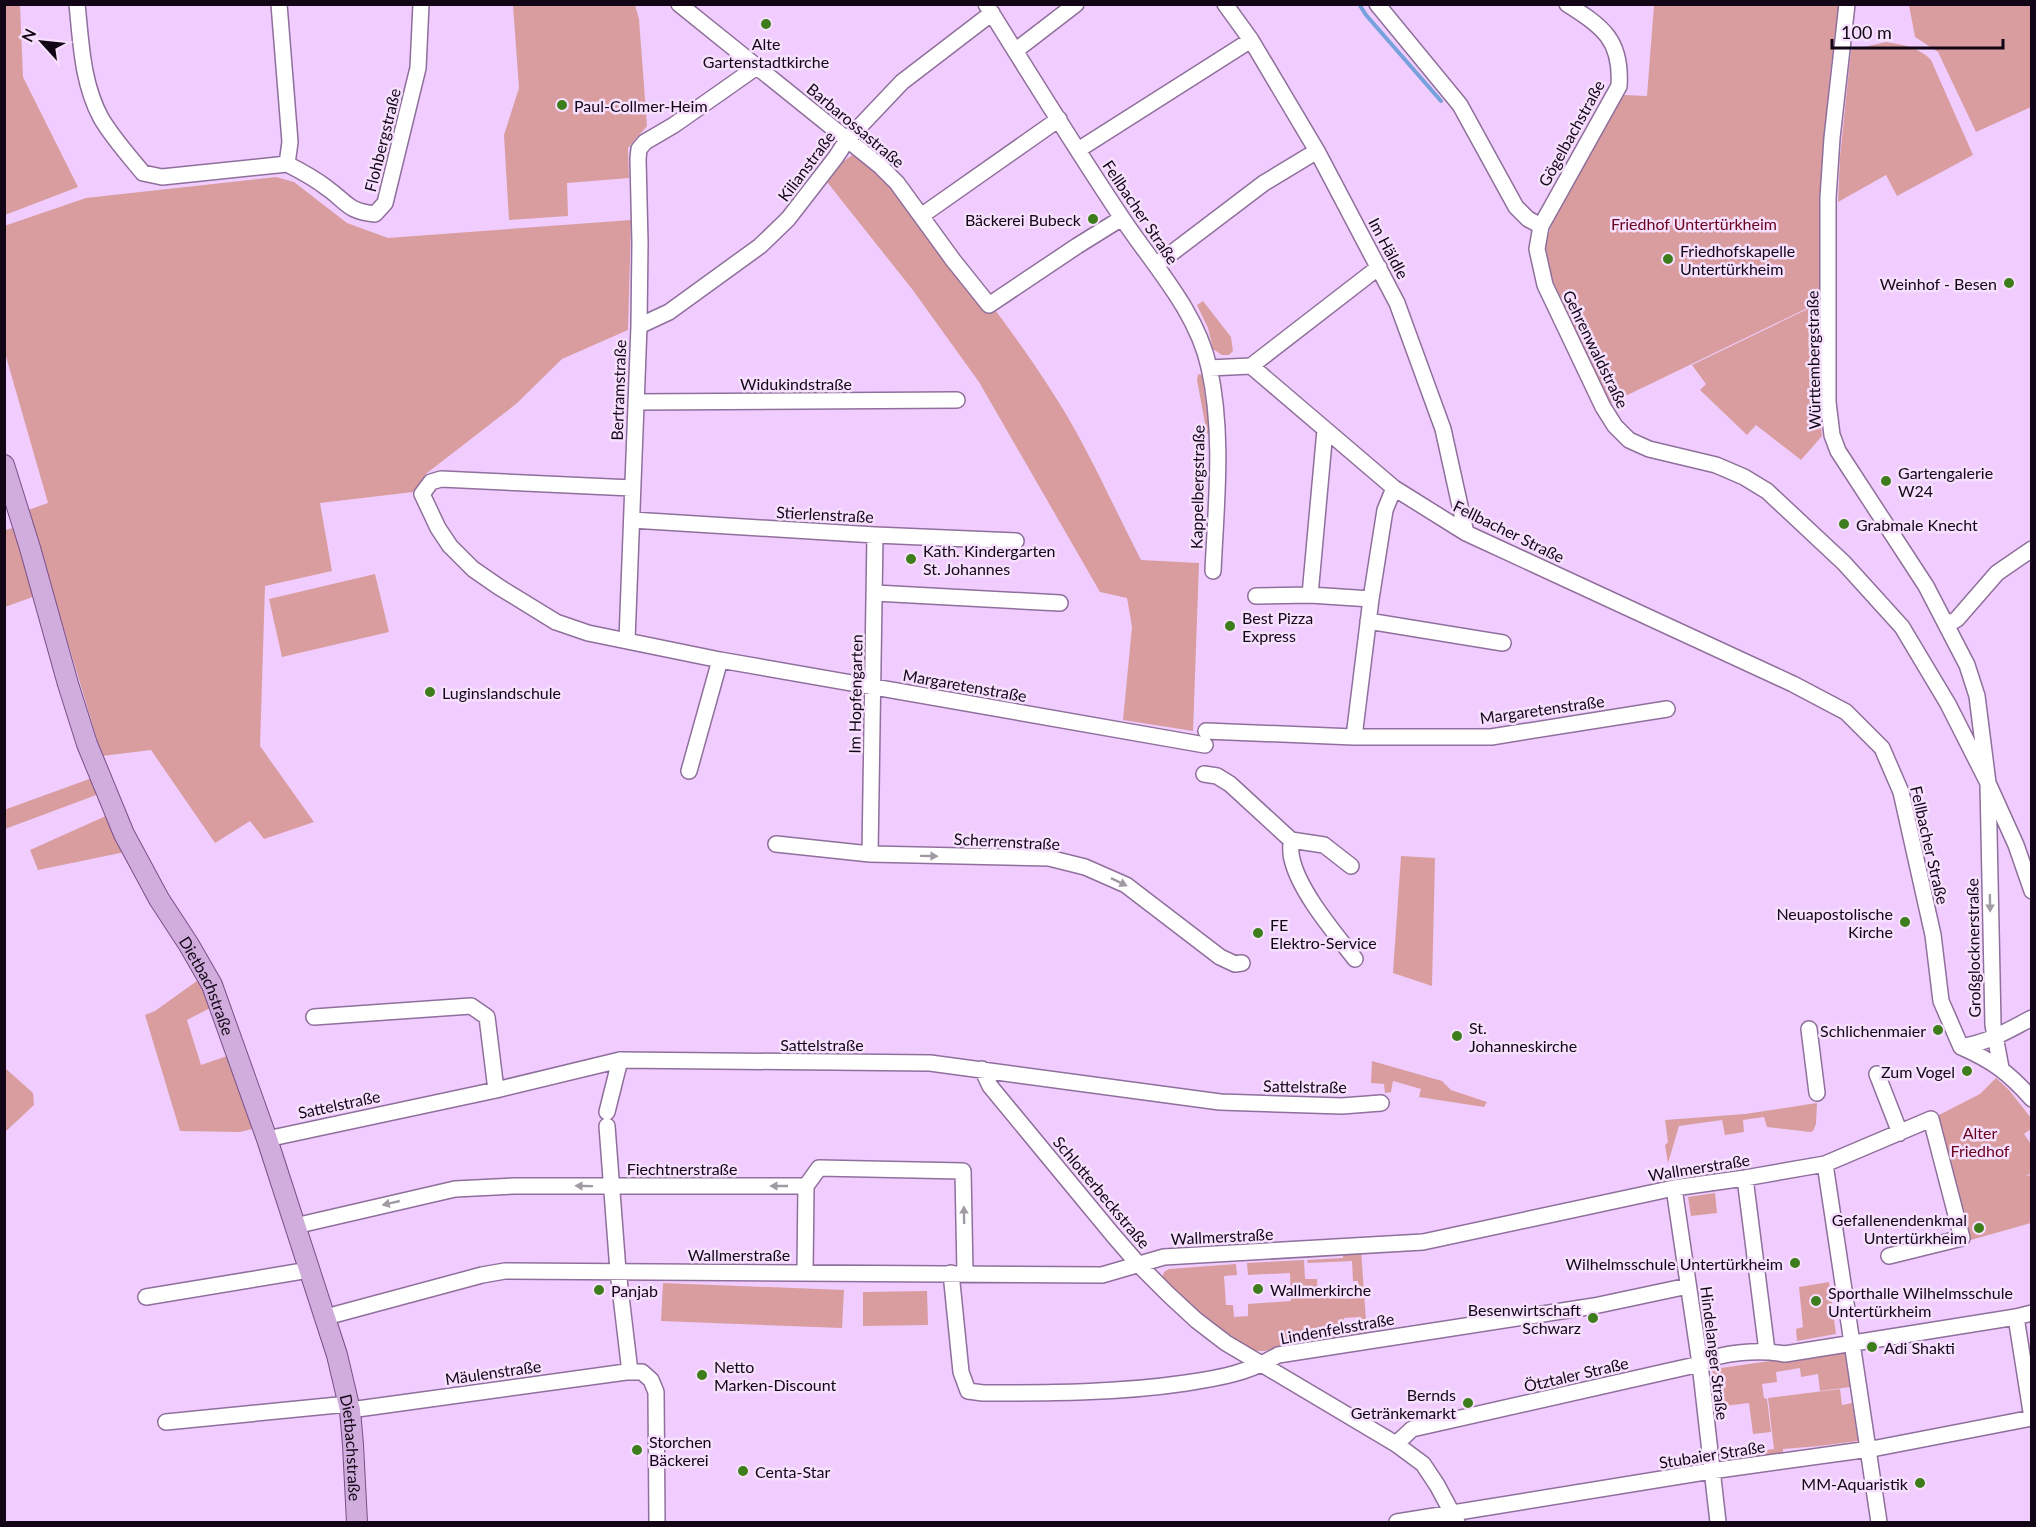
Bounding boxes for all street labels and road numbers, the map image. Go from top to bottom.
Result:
street label: Gögelbachstraße [1534,77,1608,189]
street label: Barbarossastraße [803,79,909,171]
street label: Flohbergstraße [360,86,404,194]
street label: Kilianstraße [773,127,839,205]
street label: Fellbacher Straße [1099,156,1183,268]
street label: Im Häldle [1365,214,1413,282]
street label: Gehrenwaldstraße [1559,287,1633,411]
street label: Württembergstraße [1802,291,1824,429]
street label: Bertramstraße [607,339,629,441]
street label: Widukindstraße [740,374,852,393]
street label: Kappelbergstraße [1186,425,1208,549]
street label: Fellbacher Straße [1450,496,1568,566]
street label: Stierlenstraße [776,502,874,526]
street label: Im Hopfengarten [844,634,866,754]
street label: Margaretenstraße [902,665,1028,705]
street label: Margaretenstraße [1479,691,1605,727]
street label: Fellbacher Straße [1907,784,1953,906]
street label: Scherrenstraße [953,829,1061,853]
street label: Großglocknerstraße [1962,878,1984,1018]
street label: Dietbachstraße [176,932,239,1038]
street label: Sattelstraße [780,1035,864,1054]
street label: Sattelstraße [1263,1076,1347,1096]
street label: Sattelstraße [296,1086,382,1122]
street label: Schlotterbeckstraße [1050,1132,1154,1252]
street label: Wallmerstraße [1647,1150,1751,1184]
street label: Fiechtnerstraße [627,1159,737,1178]
street label: Wallmerstraße [1170,1224,1274,1248]
street label: Wallmerstraße [688,1245,790,1264]
street label: Hindelanger Straße [1697,1285,1733,1421]
street label: Lindenfelsstraße [1278,1309,1396,1347]
street label: Ötztaler Straße [1522,1353,1630,1395]
street label: Mäulenstraße [444,1356,542,1388]
street label: Dietbachstraße [337,1392,365,1502]
street label: Stubaier Straße [1658,1436,1766,1472]

